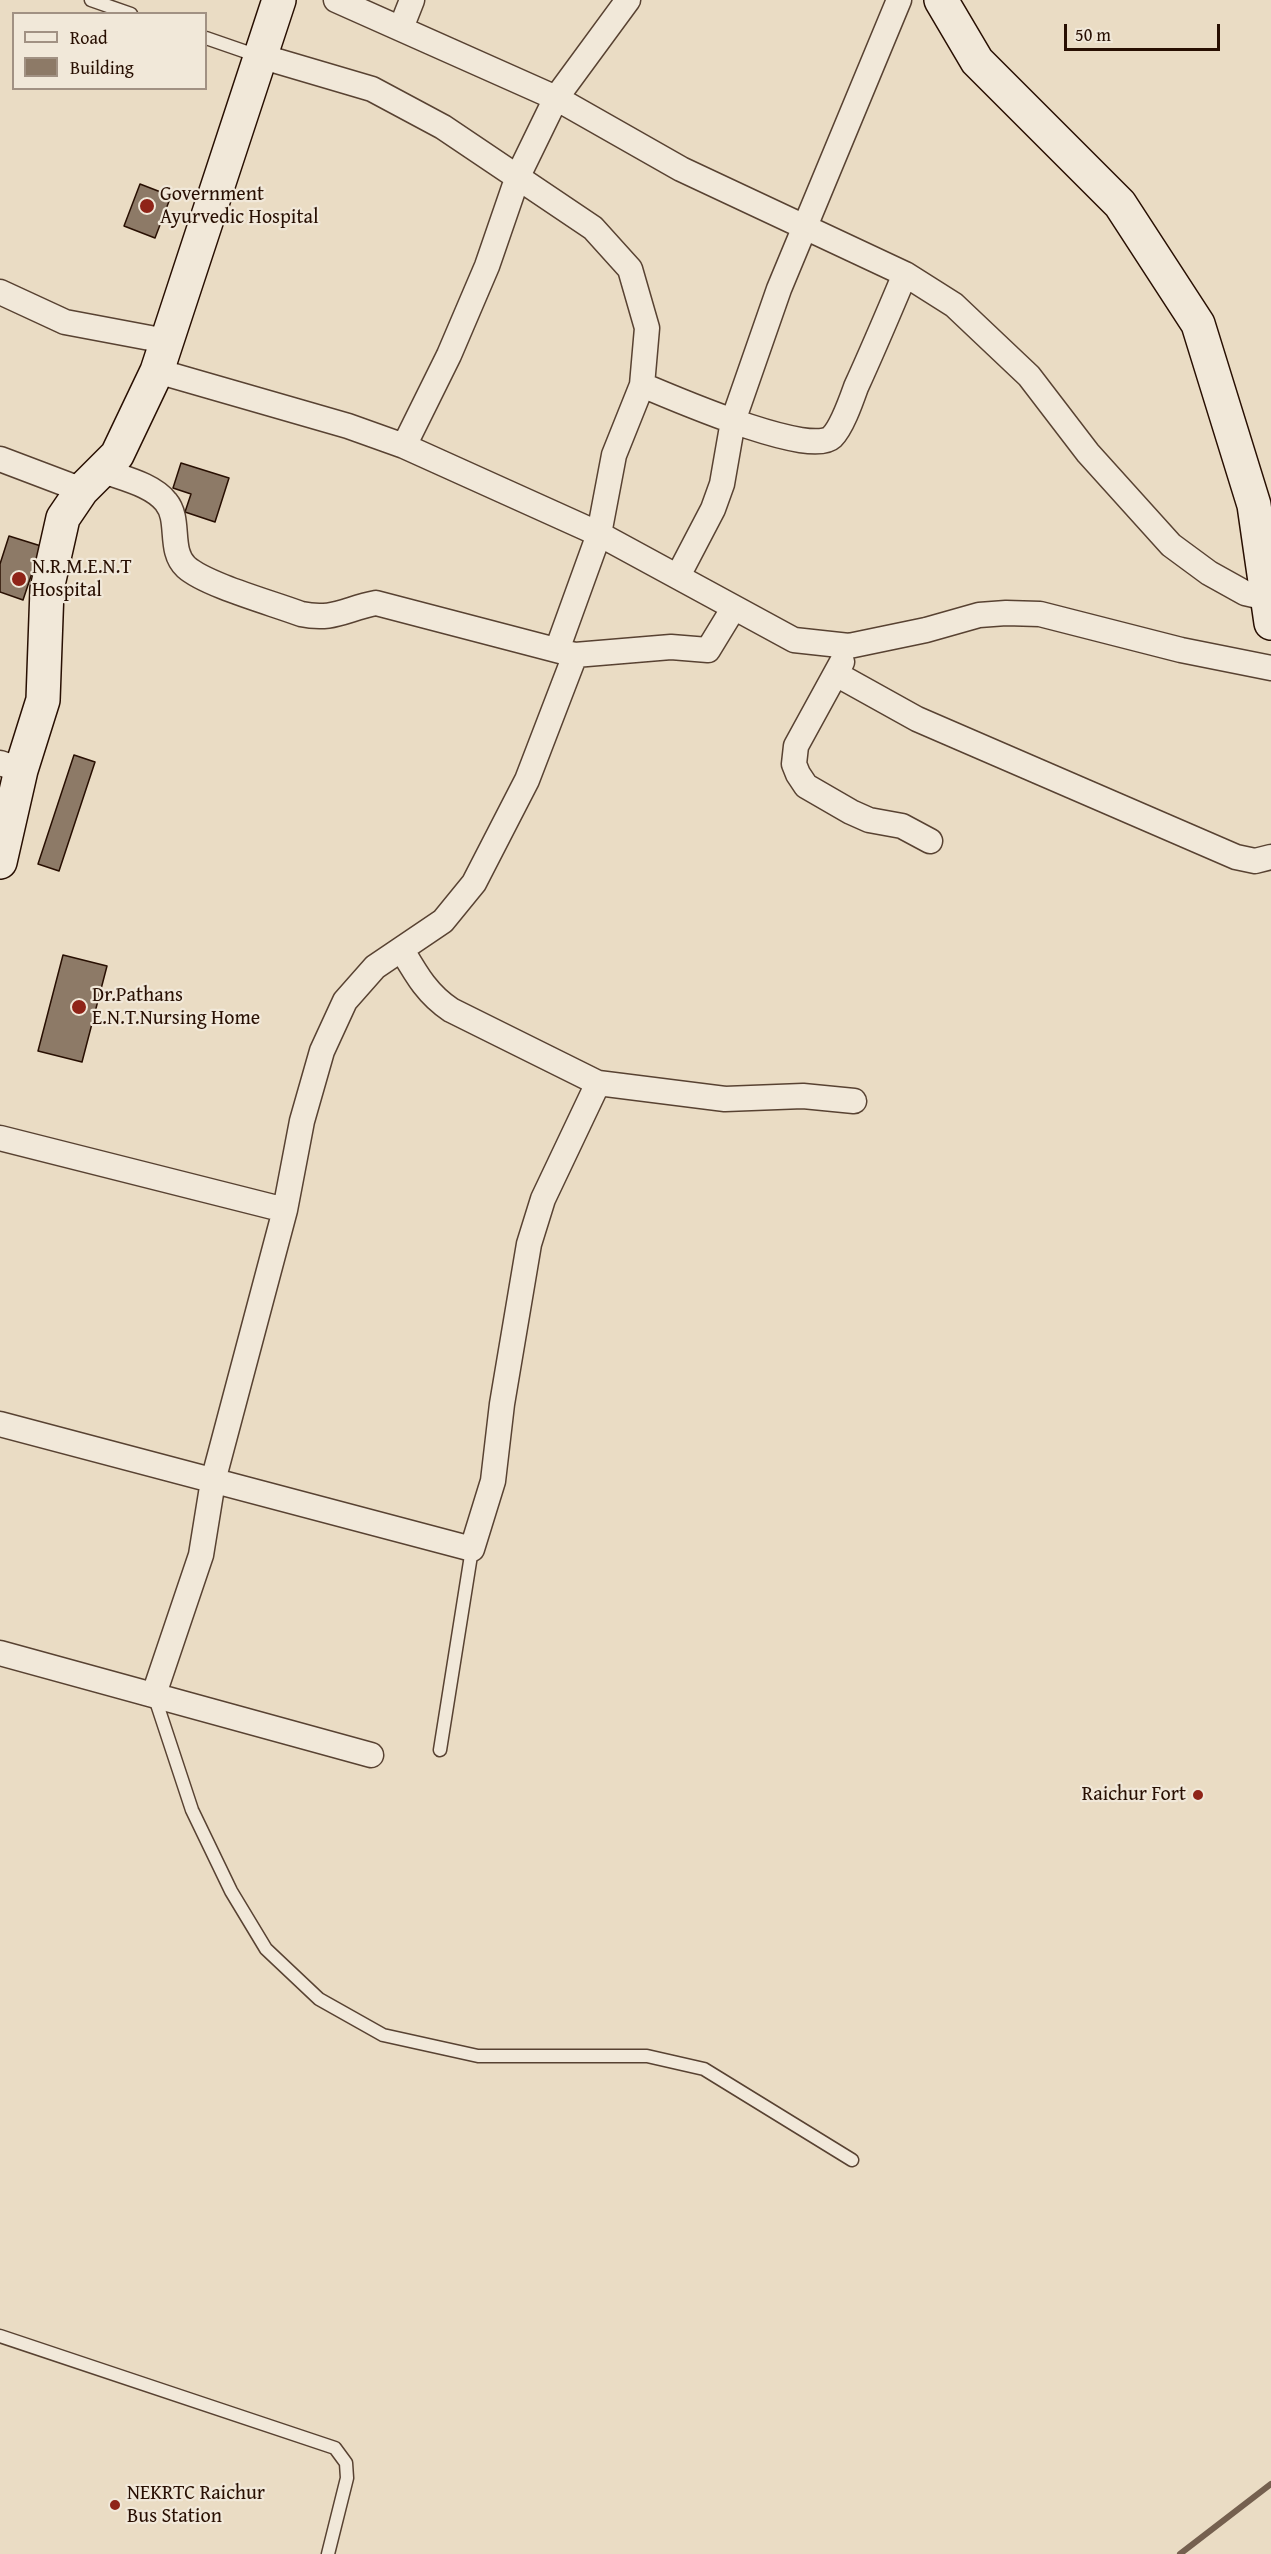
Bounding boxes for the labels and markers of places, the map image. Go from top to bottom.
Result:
place label: Government Ayurvedic Hospital [160,183,319,230]
marker: Government Ayurvedic Hospital [138,197,156,215]
place label: N.R.M.E.N.T Hospital [32,556,132,603]
marker: N.R.M.E.N.T Hospital [10,570,28,588]
place label: Dr.Pathans E.N.T.Nursing Home [92,984,260,1031]
marker: Dr.Pathans E.N.T.Nursing Home [70,998,88,1016]
place label: Raichur Fort [1082,1783,1186,1807]
marker: Raichur Fort [1191,1788,1205,1802]
place label: NEKRTC Raichur Bus Station [127,2482,265,2529]
marker: NEKRTC Raichur Bus Station [108,2498,122,2512]

